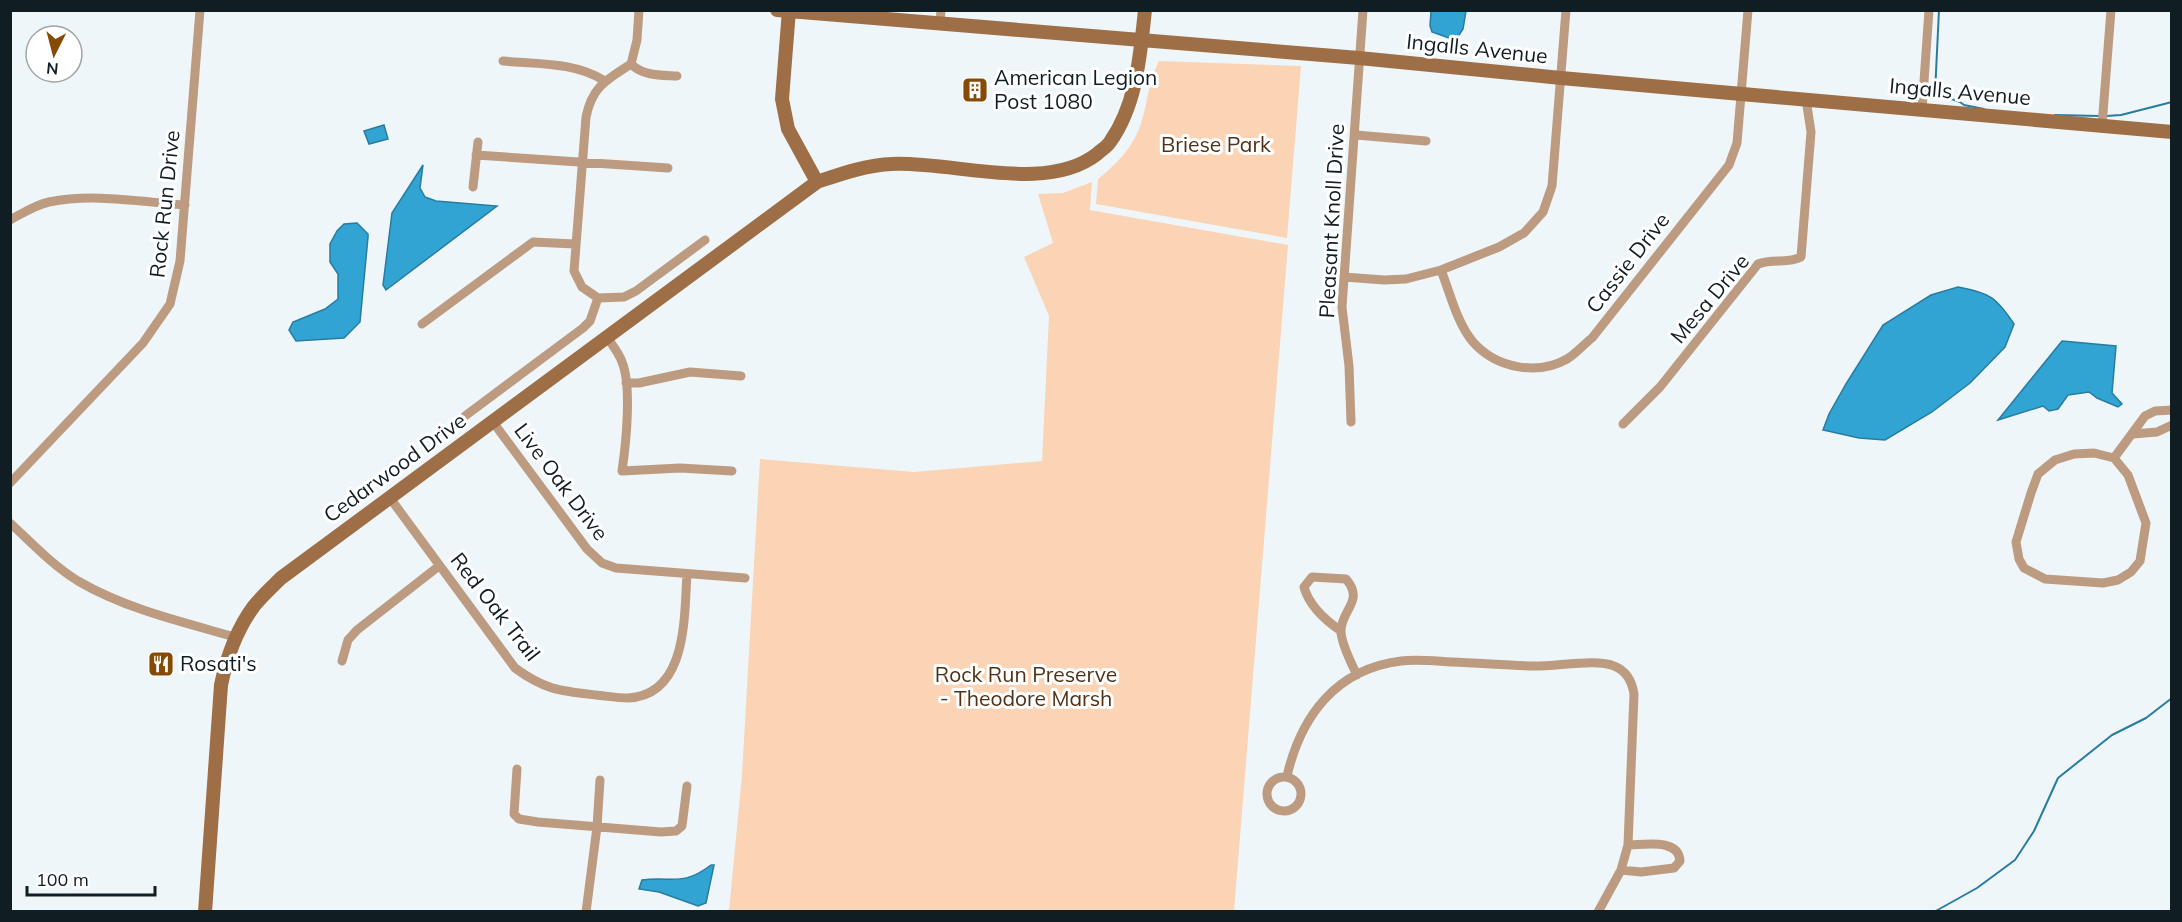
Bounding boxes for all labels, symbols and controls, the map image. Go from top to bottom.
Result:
north arrow [24,24,84,84]
street label: Ingalls Avenue [1405,28,1549,68]
text: N [45,58,59,79]
place label: American Legion Post 1080 [994,64,1157,114]
street label: Ingalls Avenue [1888,72,2032,110]
building icon: American Legion Post 1080 [960,75,990,105]
street label: Pleasant Knoll Drive [1313,123,1349,319]
street label: Rock Run Drive [143,129,185,279]
park label: Briese Park [1161,131,1271,157]
street label: Cassie Drive [1580,207,1674,318]
street label: Mesa Drive [1664,248,1754,348]
street label: Cedarwood Drive [318,407,471,527]
street label: Live Oak Drive [509,418,614,545]
street label: Red Oak Trail [445,547,546,666]
restaurant icon: Rosati's [146,649,176,679]
place label: Rosati's [180,650,257,676]
park label: Rock Run Preserve - Theodore Marsh [935,661,1117,711]
scale bar [27,859,154,897]
text: 100 m [36,868,89,891]

